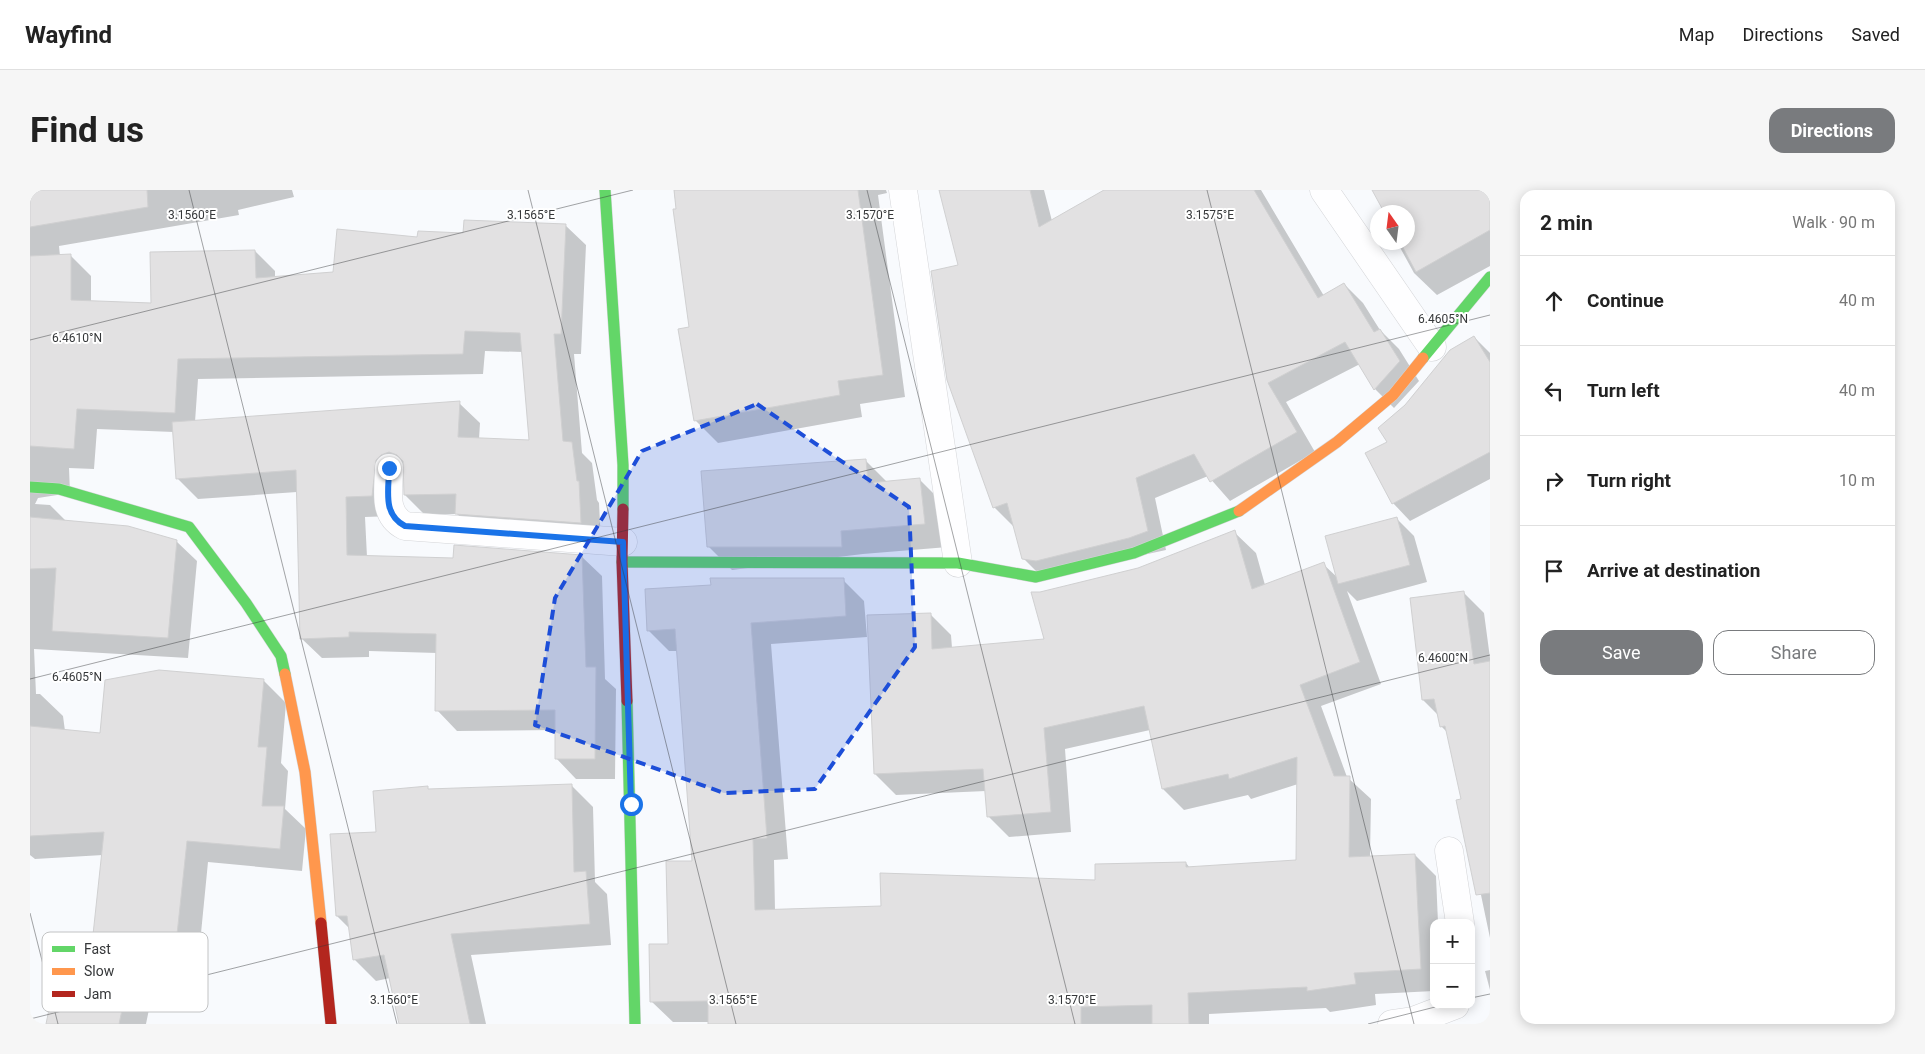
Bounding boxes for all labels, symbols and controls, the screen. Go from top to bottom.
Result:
text: Wayfind [25,21,112,49]
text: Map [1679,24,1714,45]
text: Directions [1742,24,1823,45]
text: Saved [1851,24,1900,45]
button: Directions [1769,108,1895,153]
text: Find us [30,110,144,151]
north arrow [1370,205,1415,250]
text: 3.1560°E [168,208,216,222]
text: 3.1565°E [507,208,555,222]
text: 3.1570°E [846,208,894,222]
text: 3.1575°E [1186,208,1234,222]
text: 2 min [1540,211,1593,235]
text: Walk · 90 m [1792,213,1875,232]
icon: ahead [1540,287,1568,315]
text: Continue [1587,289,1664,312]
text: 40 m [1839,291,1875,310]
text: 6.4605°N [1418,312,1468,326]
text: 6.4610°N [52,331,102,345]
icon: left [1540,377,1568,405]
text: Turn left [1587,379,1660,402]
text: 40 m [1839,381,1875,400]
route end [378,457,401,480]
icon: right [1540,467,1568,495]
text: Turn right [1587,469,1671,492]
text: 10 m [1839,471,1875,490]
icon: arrive [1540,557,1568,585]
text: Arrive at destination [1587,559,1760,582]
button: Save [1540,630,1703,675]
button: Share [1713,630,1875,675]
text: 6.4600°N [1418,651,1468,665]
text: 6.4605°N [52,670,102,684]
route start [620,793,643,816]
map controls [1430,919,1475,1009]
button: + [1430,919,1475,964]
legend [42,932,208,1012]
text: Fast [84,941,111,957]
text: Slow [84,963,115,979]
button: − [1430,964,1475,1009]
text: Jam [84,986,112,1002]
text: 3.1560°E [370,993,418,1007]
text: 3.1565°E [709,993,757,1007]
text: 3.1570°E [1048,993,1096,1007]

